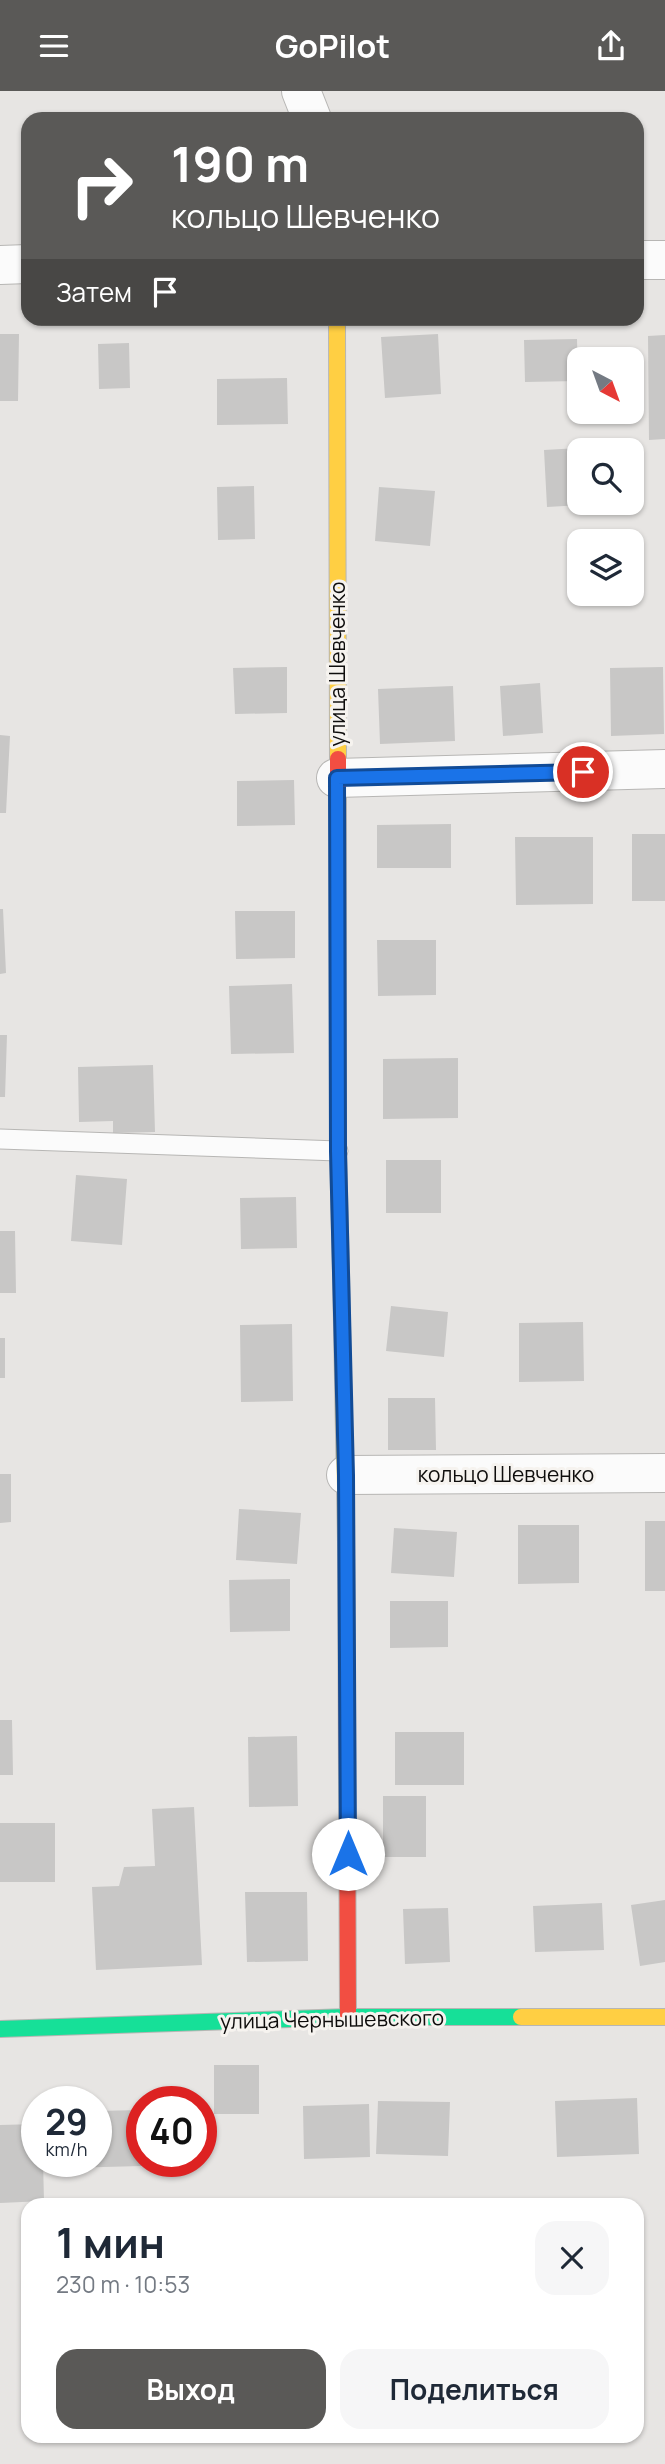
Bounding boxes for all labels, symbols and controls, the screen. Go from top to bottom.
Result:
text: GoPilot [275,24,390,68]
icon: menu [35,27,73,65]
icon: share [592,27,630,65]
text: 190 m [171,130,309,197]
icon: right [56,140,147,231]
text: кольцо Шевченко [171,194,440,238]
icon: arrive [146,273,184,311]
text: Затем [56,274,132,310]
north arrow [567,347,644,423]
map controls [567,347,644,606]
button: search [567,438,644,515]
button: layers [567,529,644,606]
street label: улица Шевченко [323,582,351,746]
pin [553,742,613,802]
icon: arrive [564,753,602,791]
street label: кольцо Шевченко [418,1460,594,1488]
position arrow [311,1817,385,1891]
street label: улица Чернышевского [220,2003,444,2035]
speed limit sign: 40 [126,2086,217,2177]
text: 29 [45,2098,88,2146]
text: km/h [46,2137,87,2161]
text: 1 мин [56,2213,165,2271]
button: close [535,2221,609,2295]
text: 230 m · 10:53 [56,2268,190,2300]
button: Выход [56,2349,326,2429]
button: Поделиться [340,2349,609,2429]

